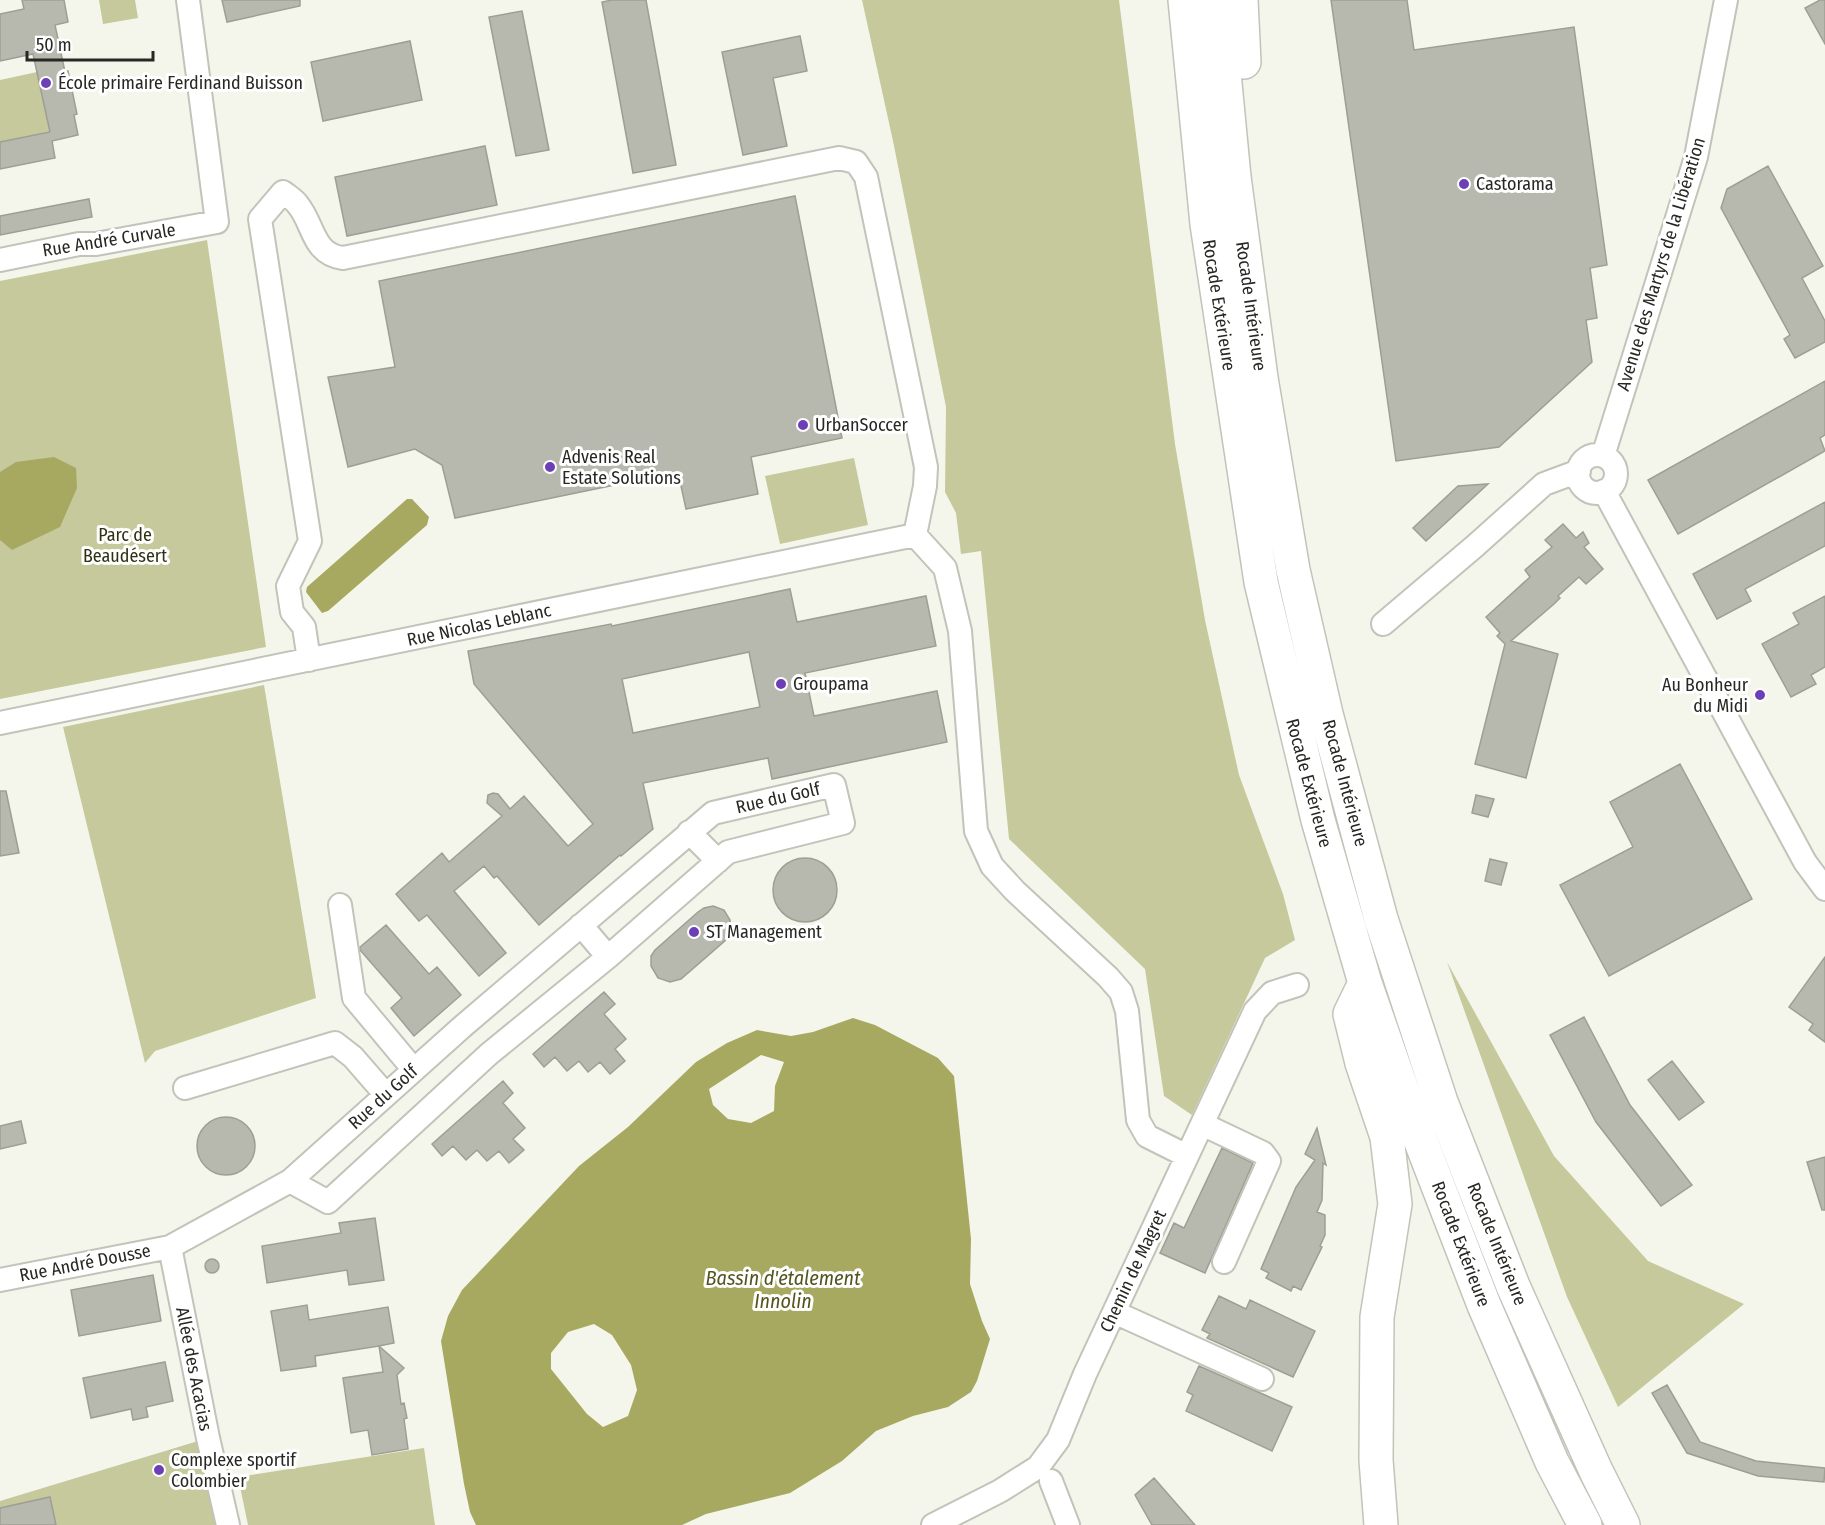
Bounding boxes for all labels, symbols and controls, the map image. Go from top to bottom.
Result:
scale bar [27,24,153,62]
text: 50 m [36,34,72,56]
place label: École primaire Ferdinand Buisson [58,71,303,94]
marker: École primaire Ferdinand Buisson [39,76,53,90]
street label: Avenue des Martyrs de la Libération [1612,135,1710,393]
place label: Castorama [1476,173,1554,195]
marker: Castorama [1457,177,1471,191]
street label: Rue André Curvale [41,219,177,261]
street label: Rocade Extérieure [1198,238,1240,372]
street label: Rocade Intérieure [1231,240,1271,372]
place label: UrbanSoccer [815,414,909,436]
marker: UrbanSoccer [796,418,810,432]
place label: Advenis Real Estate Solutions [562,446,681,489]
marker: Advenis Real Estate Solutions [543,460,557,474]
park label: Parc de Beaudésert [83,524,167,567]
street label: Rue Nicolas Leblanc [405,599,553,651]
place label: Groupama [793,673,869,695]
place label: Au Bonheur du Midi [1662,674,1749,717]
marker: Groupama [774,677,788,691]
marker: Au Bonheur du Midi [1753,688,1767,702]
street label: Rocade Extérieure [1281,716,1337,850]
street label: Rocade Intérieure [1317,717,1373,849]
street label: Rue du Golf [734,777,824,818]
place label: ST Management [706,921,822,943]
marker: ST Management [687,925,701,939]
street label: Rue du Golf [344,1059,423,1134]
street label: Rocade Extérieure [1427,1178,1495,1310]
street label: Rocade Intérieure [1462,1179,1532,1309]
street label: Chemin de Magret [1095,1206,1171,1336]
street label: Rue André Dousse [17,1239,153,1287]
water label: Bassin d'étalement Innolin [706,1266,861,1313]
street label: Allée des Acacias [171,1305,217,1433]
place label: Complexe sportif Colombier [171,1449,297,1492]
marker: Complexe sportif Colombier [152,1463,166,1477]

